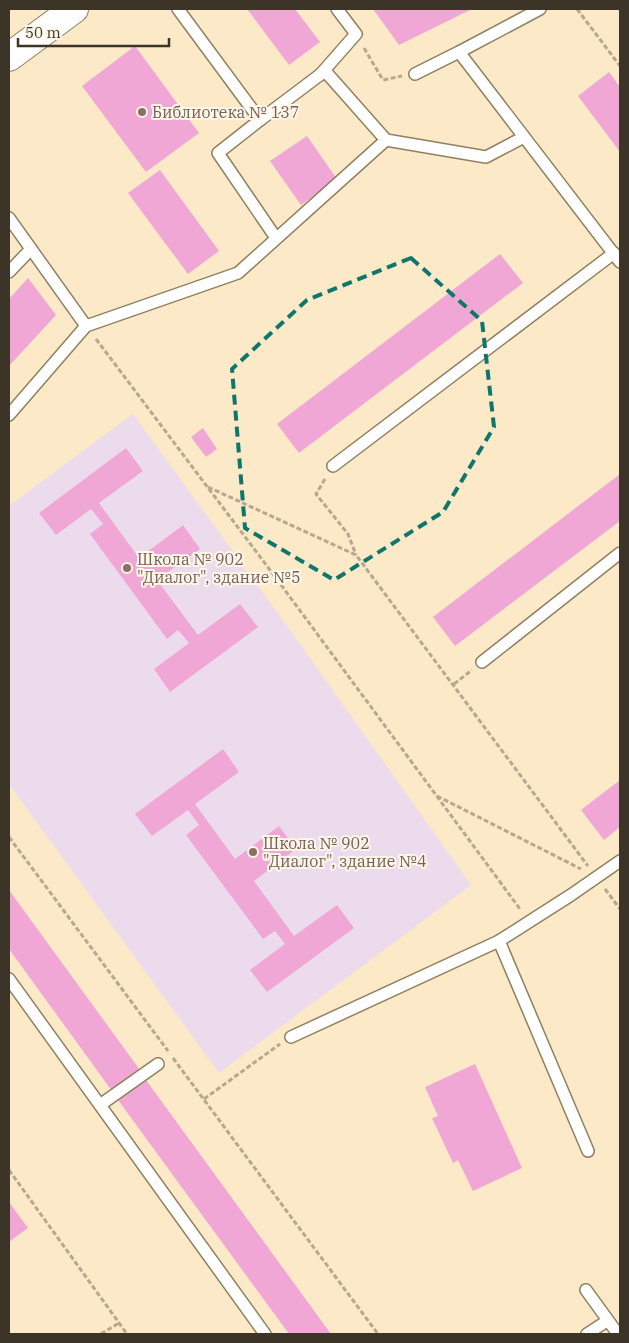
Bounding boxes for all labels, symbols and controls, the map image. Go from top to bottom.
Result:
scale bar [18,15,169,47]
text: 50 m [25,23,61,42]
place label: Библиотека № 137 [152,102,299,122]
marker: Библиотека № 137 [136,106,148,118]
place label: Школа № 902 "Диалог", здание №5 [137,549,301,587]
marker: Школа № 902 "Диалог", здание №5 [121,562,133,574]
place label: Школа № 902 "Диалог", здание №4 [263,833,427,871]
marker: Школа № 902 "Диалог", здание №4 [247,846,259,858]

